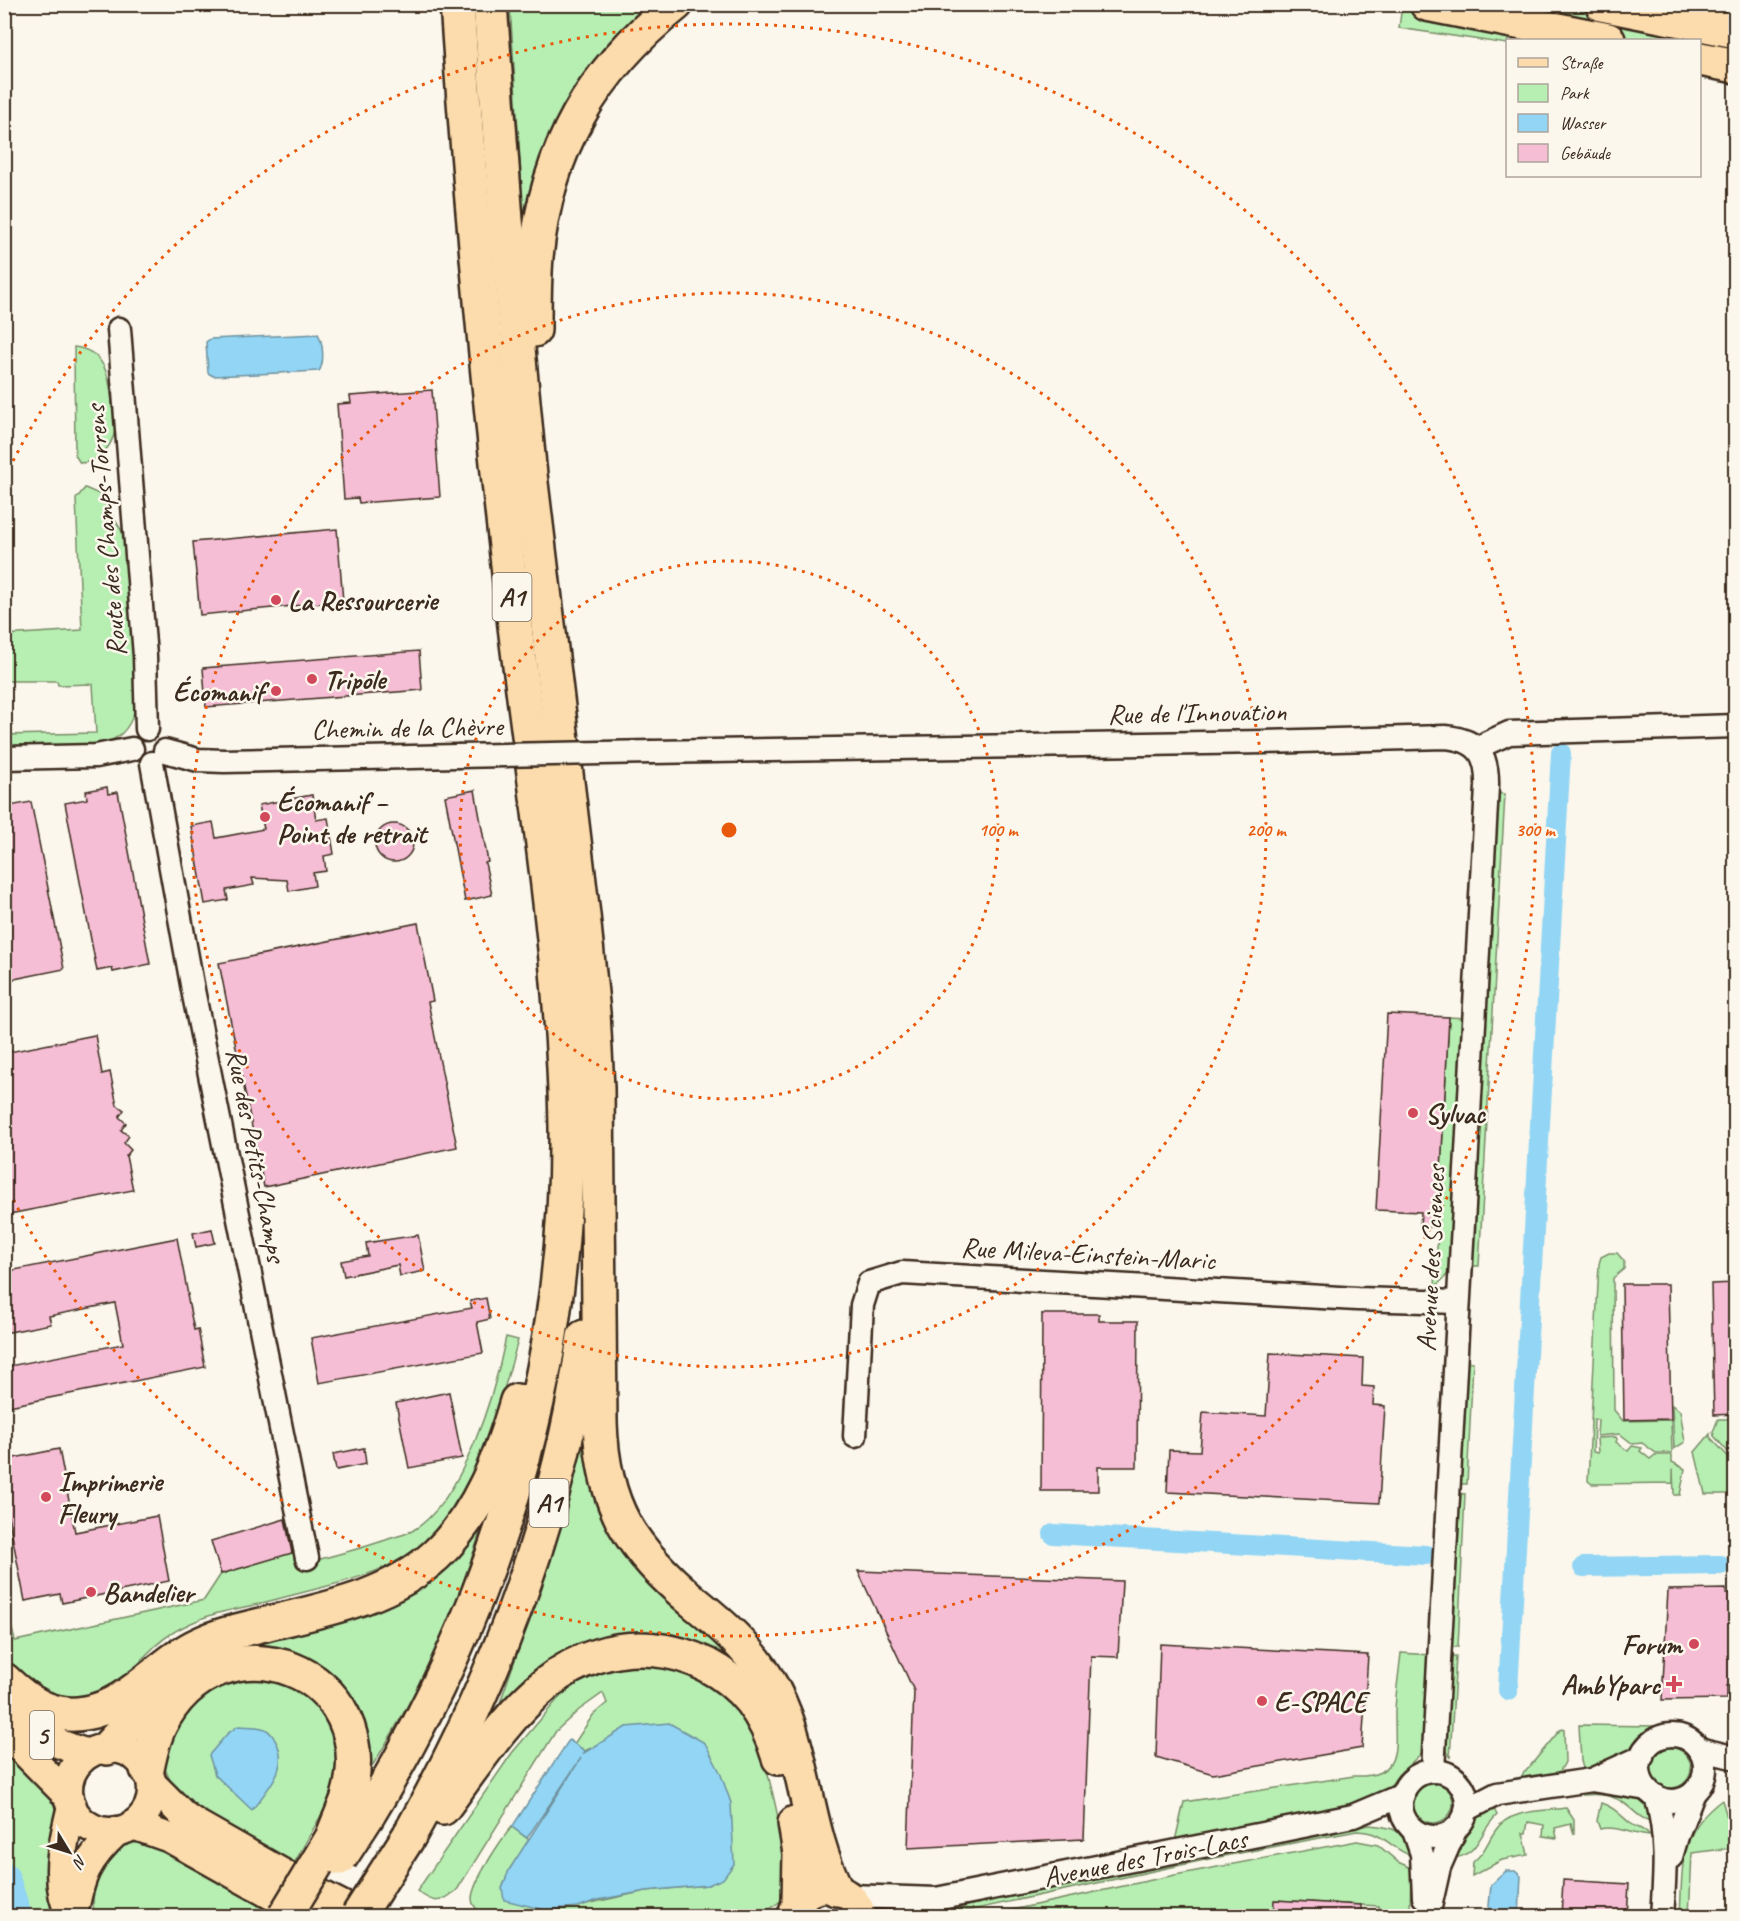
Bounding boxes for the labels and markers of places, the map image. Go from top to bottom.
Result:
place label: La Ressourcerie [288,583,440,618]
marker: La Ressourcerie [269,593,283,607]
place label: Tripōle [324,662,388,697]
marker: Tripōle [305,672,319,686]
place label: Écomanif [173,674,271,709]
marker: Écomanif [269,684,283,698]
place label: Écomanif – Point de retrait [277,784,429,851]
marker: Écomanif – Point de retrait [258,810,272,824]
centre of rings [719,820,739,840]
place label: Sylvac [1425,1096,1487,1131]
marker: Sylvac [1406,1106,1420,1120]
place label: Imprimerie Fleury [58,1464,164,1531]
marker: Imprimerie Fleury [39,1490,53,1504]
place label: Bandelier [103,1575,196,1610]
marker: Bandelier [84,1585,98,1599]
place label: Forum [1622,1627,1684,1662]
marker: Forum [1687,1637,1701,1651]
place label: AmbYparc [1561,1667,1662,1702]
marker: AmbYparc [1665,1675,1683,1693]
place label: E-SPACE [1274,1684,1371,1719]
marker: E-SPACE [1255,1694,1269,1708]

